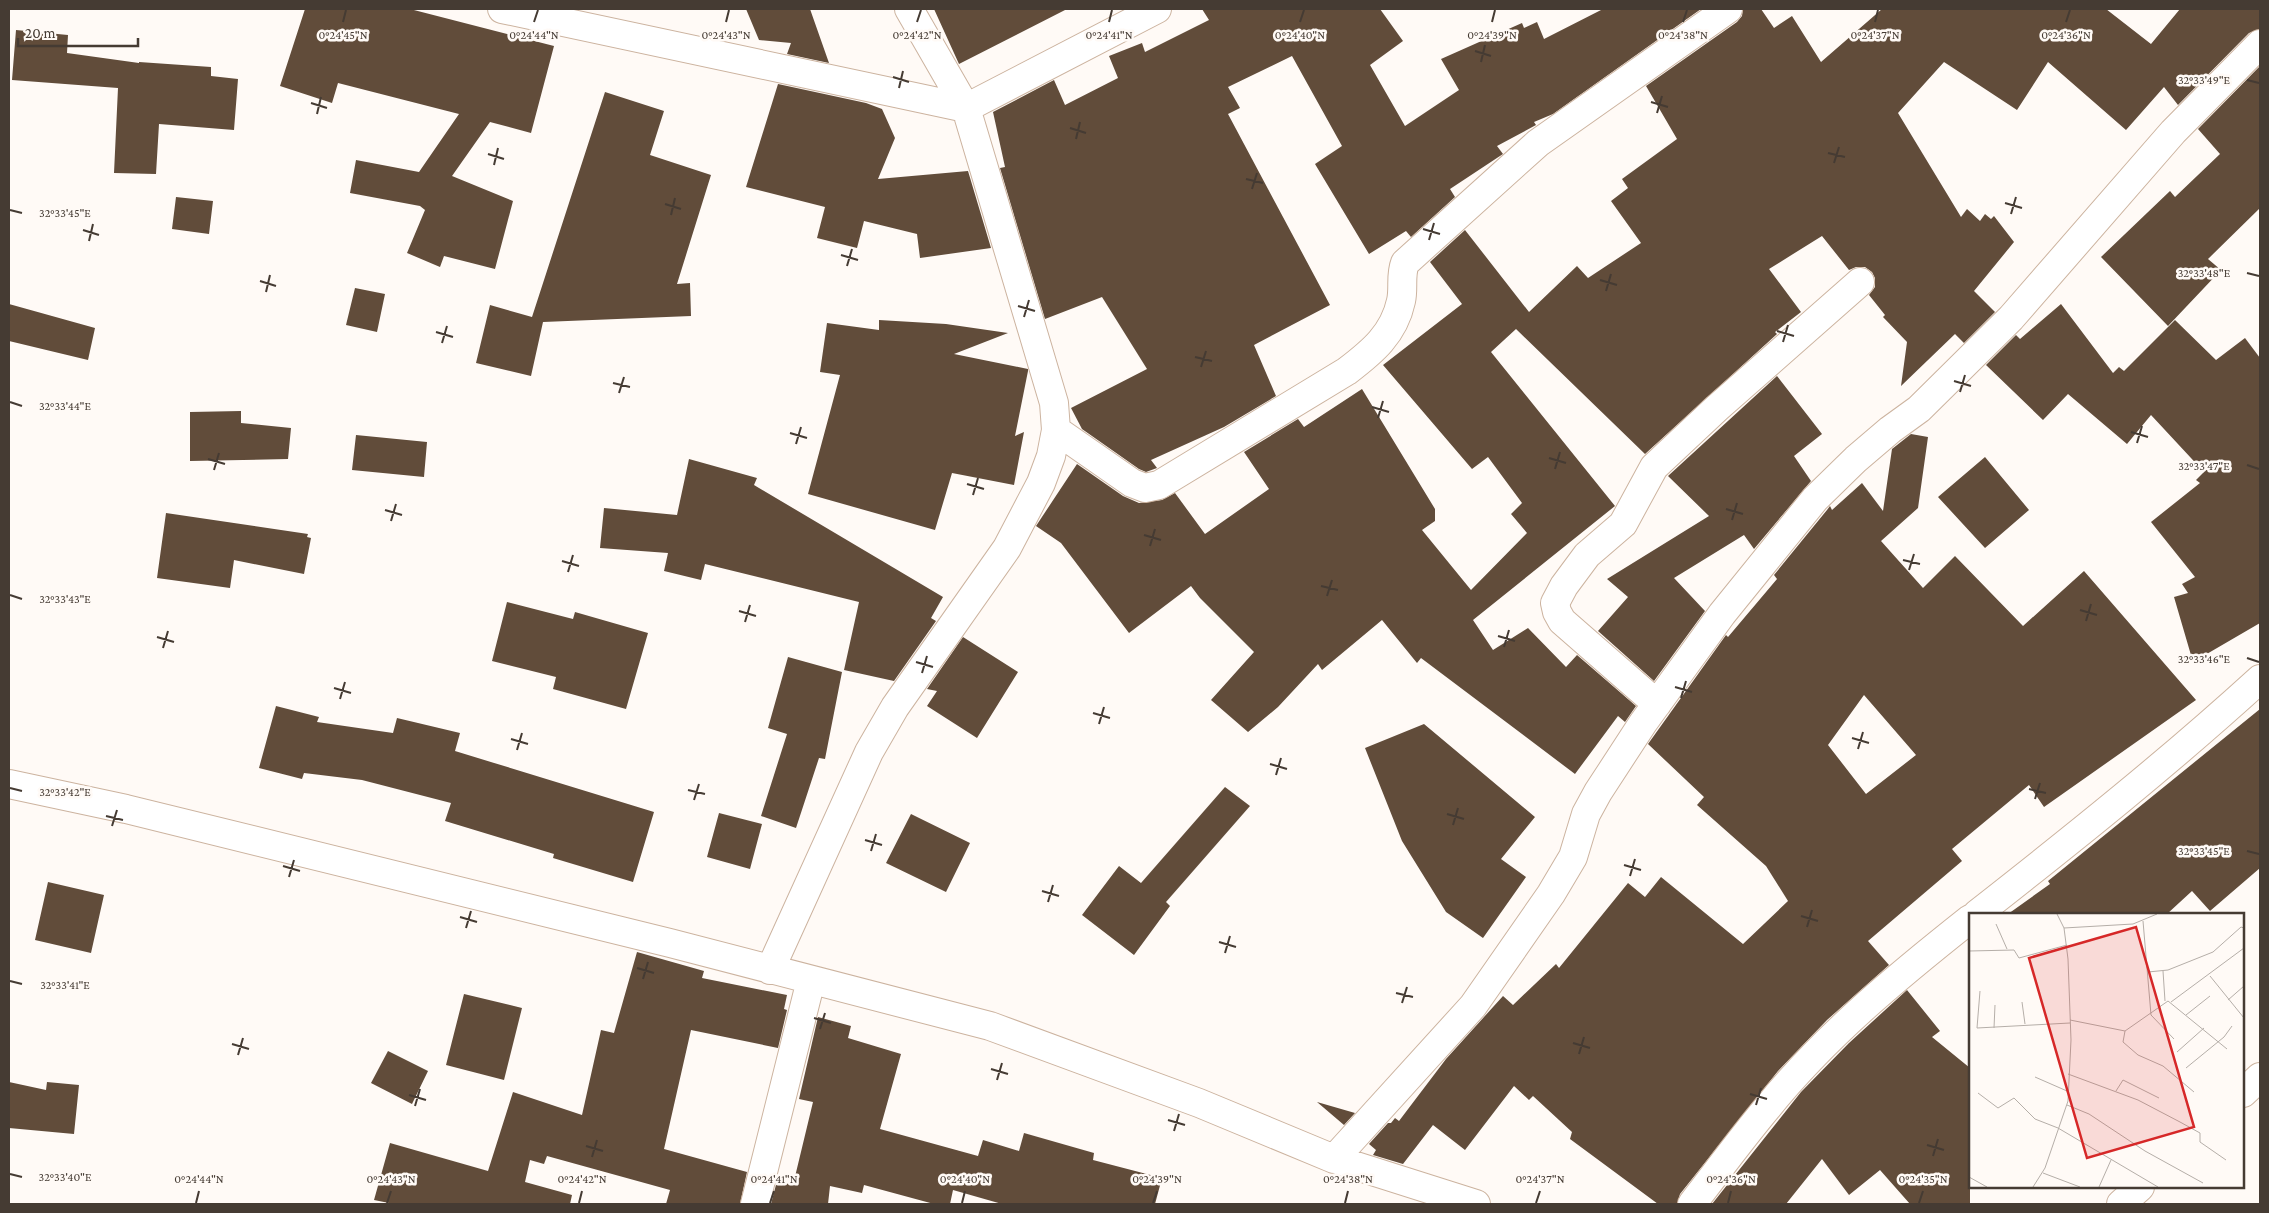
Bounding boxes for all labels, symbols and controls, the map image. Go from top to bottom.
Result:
scale bar [18,15,138,47]
text: 20 m [25,25,56,41]
text: 0°24'45"N [318,28,368,42]
text: 0°24'44"N [509,28,559,42]
text: 0°24'43"N [701,28,751,42]
text: 0°24'42"N [892,28,942,42]
text: 0°24'41"N [1085,28,1133,42]
text: 0°24'40"N [1275,28,1325,42]
text: 0°24'39"N [1467,28,1517,42]
text: 0°24'38"N [1658,28,1708,42]
text: 0°24'37"N [1850,28,1900,42]
text: 0°24'36"N [2041,28,2091,42]
text: 32°33'49"E [2178,73,2231,87]
text: 32°33'45"E [39,206,91,220]
text: 32°33'48"E [2178,266,2231,280]
text: 32°33'44"E [39,399,92,413]
text: 32°33'47"E [2178,459,2230,473]
text: 32°33'43"E [39,592,91,606]
text: 32°33'46"E [2178,652,2231,666]
text: 32°33'42"E [39,785,91,799]
text: 32°33'45"E [2178,844,2230,858]
inset map [1969,913,2244,1188]
text: 32°33'41"E [40,978,90,992]
text: 32°33'40"E [39,1170,92,1184]
text: 0°24'44"N [174,1172,224,1186]
text: 0°24'43"N [366,1172,416,1186]
text: 0°24'42"N [557,1172,607,1186]
text: 0°24'41"N [750,1172,798,1186]
text: 0°24'40"N [940,1172,990,1186]
text: 0°24'39"N [1132,1172,1182,1186]
text: 0°24'38"N [1323,1172,1373,1186]
text: 0°24'37"N [1515,1172,1565,1186]
text: 0°24'36"N [1706,1172,1756,1186]
text: 0°24'35"N [1898,1172,1948,1186]

